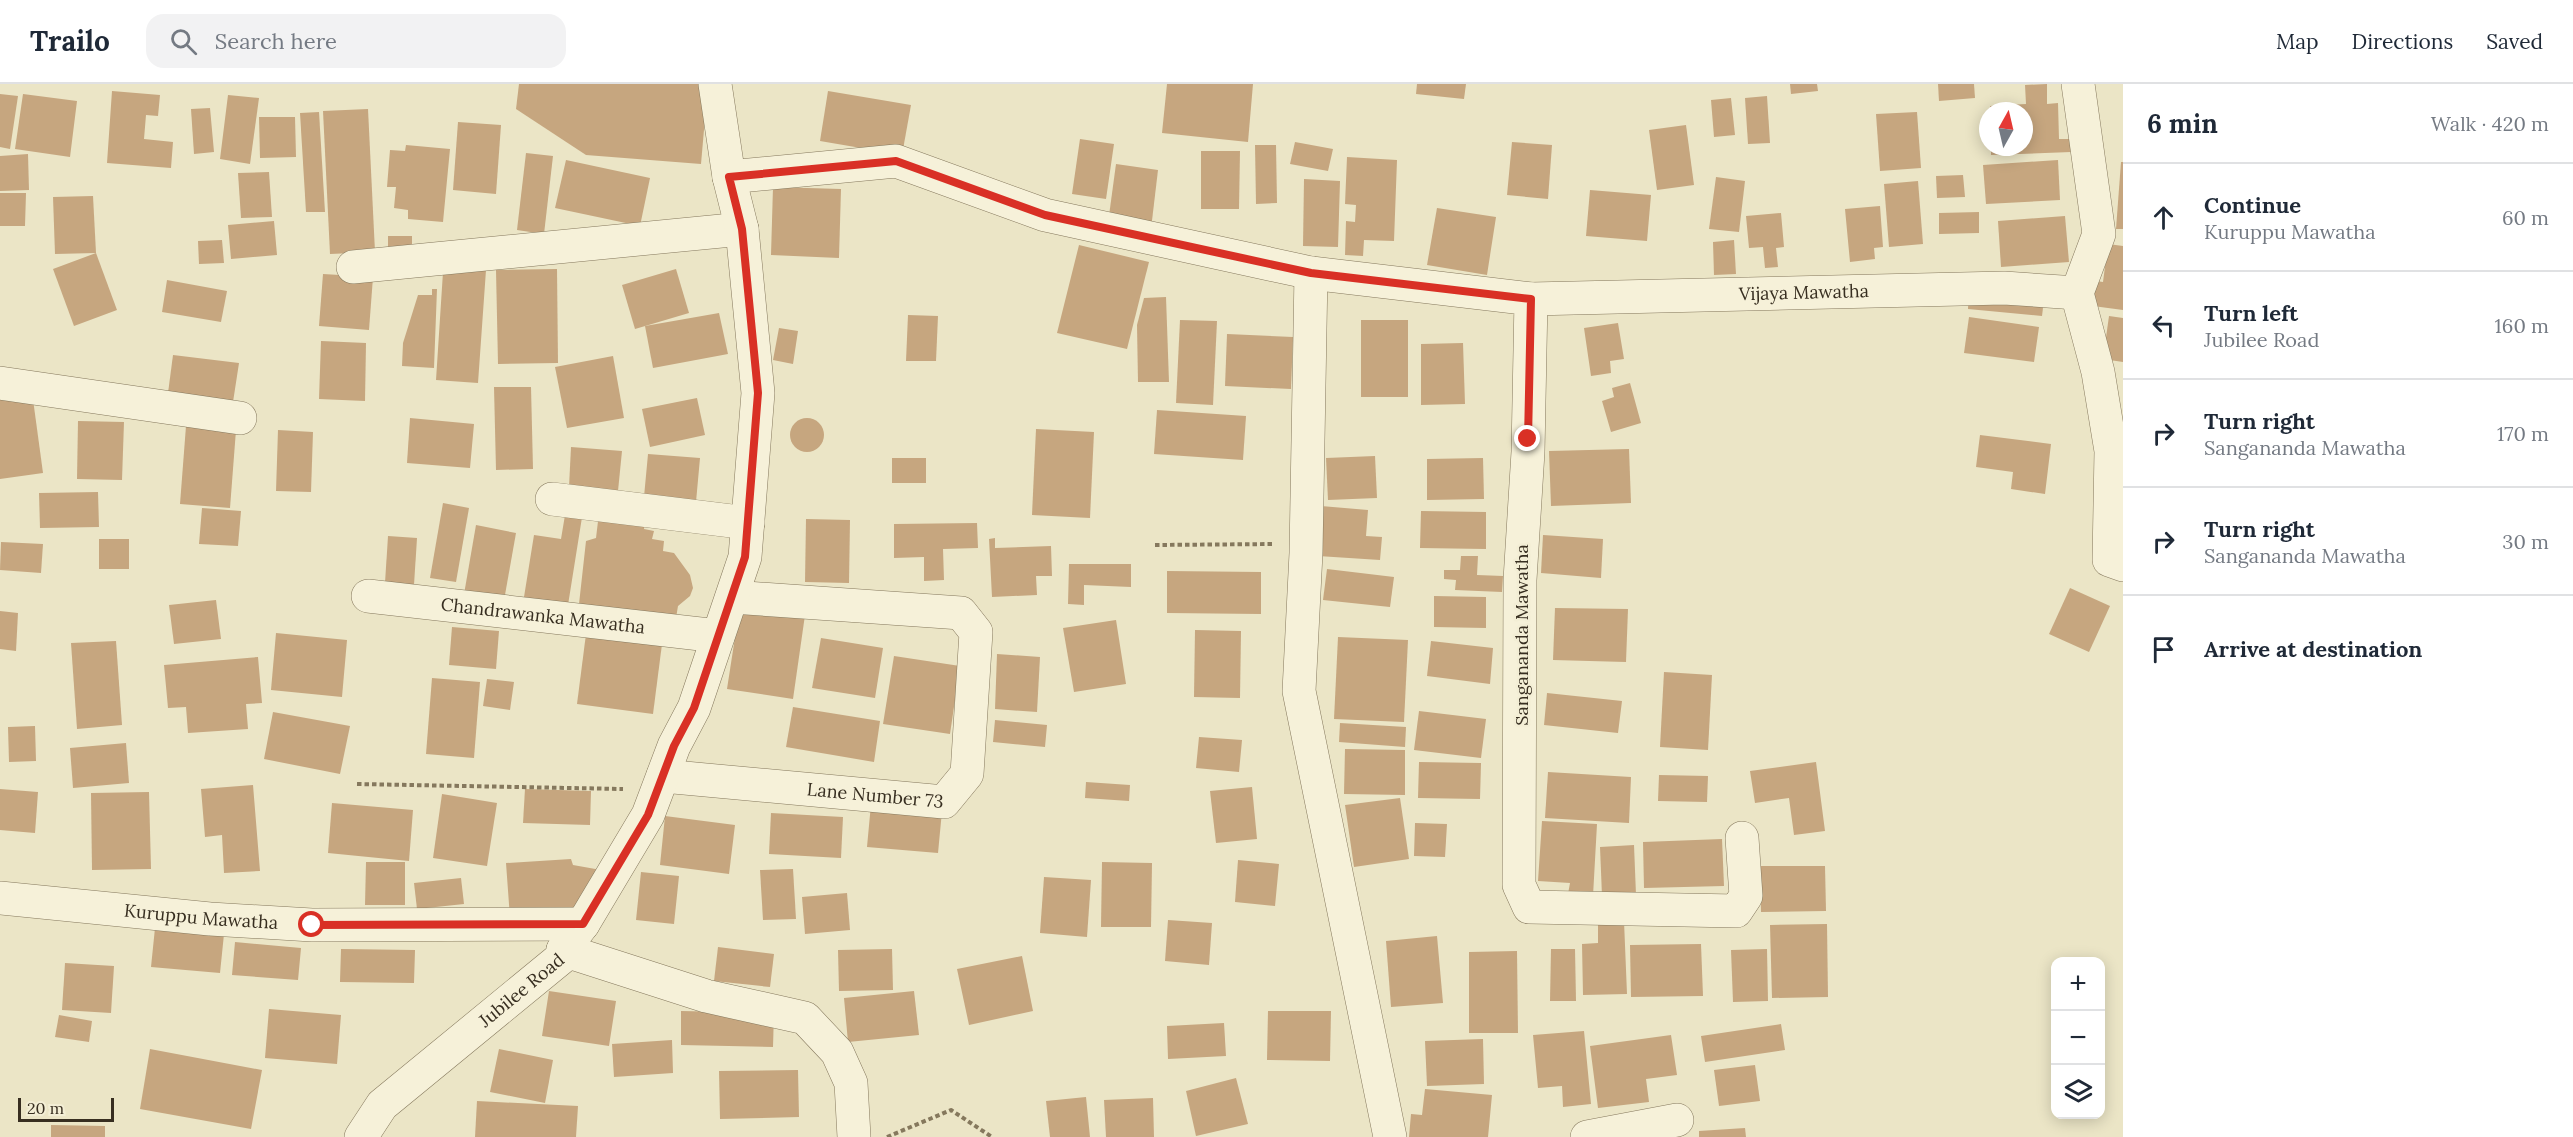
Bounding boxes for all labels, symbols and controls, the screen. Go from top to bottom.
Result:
search box [146,14,566,68]
text: Trailo [30,23,110,59]
icon: search [167,25,200,58]
text: Search here [215,27,337,55]
text: Map [2276,28,2319,55]
text: Directions [2352,28,2453,55]
text: Saved [2486,28,2543,55]
north arrow [1979,102,2033,156]
text: 6 min [2147,107,2218,140]
text: Walk · 420 m [2431,111,2549,136]
text: Continue [2204,191,2301,219]
icon: ahead [2147,201,2180,234]
text: 60 m [2502,205,2549,230]
text: Kuruppu Mawatha [2204,219,2376,244]
street label: Vijaya Mawatha [1738,279,1869,305]
text: Turn left [2204,299,2298,327]
icon: left [2147,309,2180,342]
text: 160 m [2495,313,2549,338]
text: Jubilee Road [2204,327,2319,352]
text: Turn right [2204,407,2315,435]
icon: right [2147,417,2180,450]
text: 170 m [2497,421,2549,446]
route end [1514,425,1540,451]
text: Sangananda Mawatha [2204,435,2406,460]
text: Turn right [2204,515,2315,543]
icon: right [2147,525,2180,558]
text: 30 m [2502,529,2549,554]
text: Sangananda Mawatha [2204,543,2406,568]
street label: Sangananda Mawatha [1510,544,1533,726]
street label: Chandrawanka Mawatha [440,592,646,639]
icon: arrive [2147,633,2180,666]
text: Arrive at destination [2204,635,2422,663]
street label: Lane Number 73 [806,777,945,813]
street label: Kuruppu Mawatha [123,898,279,934]
route start [298,911,324,937]
street label: Jubilee Road [473,948,569,1032]
map controls [2051,957,2105,1119]
button: + [2051,957,2105,1011]
button: − [2051,1011,2105,1065]
button: layers [2051,1065,2105,1119]
scale bar [18,1095,114,1122]
text: 20 m [27,1098,64,1118]

